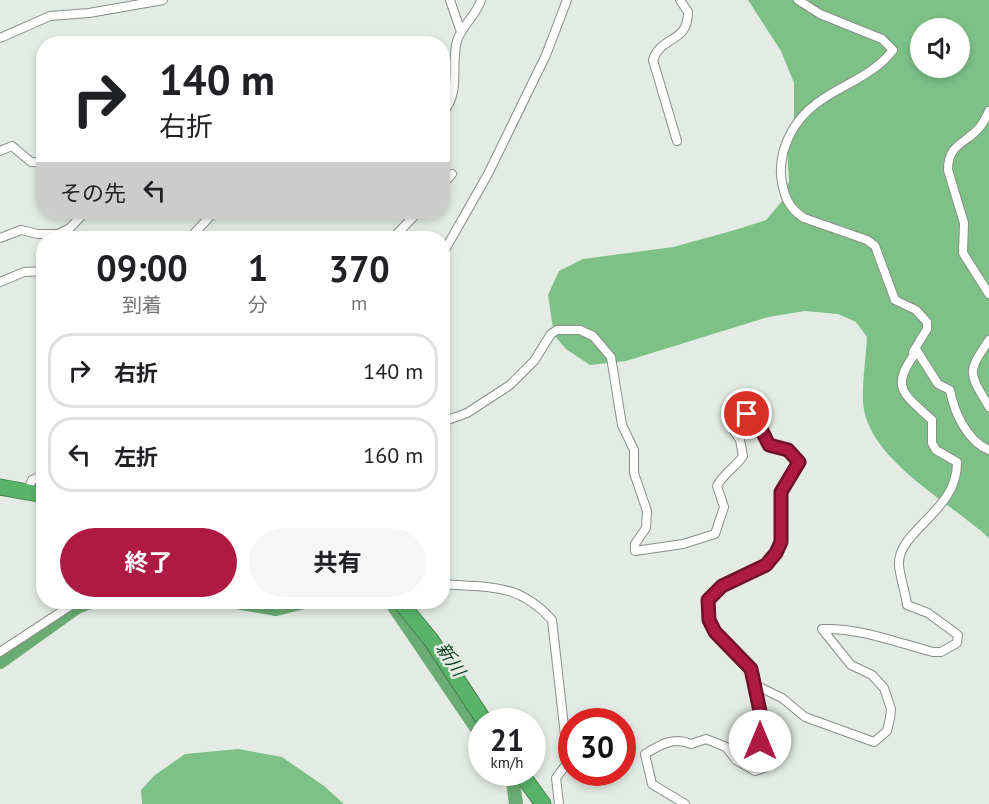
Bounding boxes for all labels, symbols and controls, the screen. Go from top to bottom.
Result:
map controls [910,18,970,78]
button: sound [910,18,970,78]
text: 140 m [159,52,275,107]
icon: right [60,60,138,138]
text: 右折 [159,109,213,143]
icon: left [138,174,171,207]
text: その先 [60,179,126,207]
text: 09:00 [96,244,188,291]
text: 1 [248,244,268,291]
text: 370 [328,245,390,292]
text: m [351,290,367,316]
text: 到着 [122,292,162,318]
text: 分 [248,292,268,318]
icon: right [63,354,96,387]
text: 140 m [363,357,423,385]
text: 右折 [114,359,158,387]
pin [721,388,772,439]
icon: arrive [730,397,763,430]
icon: left [63,438,96,471]
text: 160 m [363,441,423,469]
text: 左折 [114,443,158,471]
button: 終了 [60,528,237,597]
button: 共有 [249,528,426,597]
water label: 新川 [431,638,472,682]
speed limit sign: 30 [558,708,636,786]
position arrow [728,709,792,773]
text: 21 [490,720,524,759]
text: km/h [491,753,523,772]

